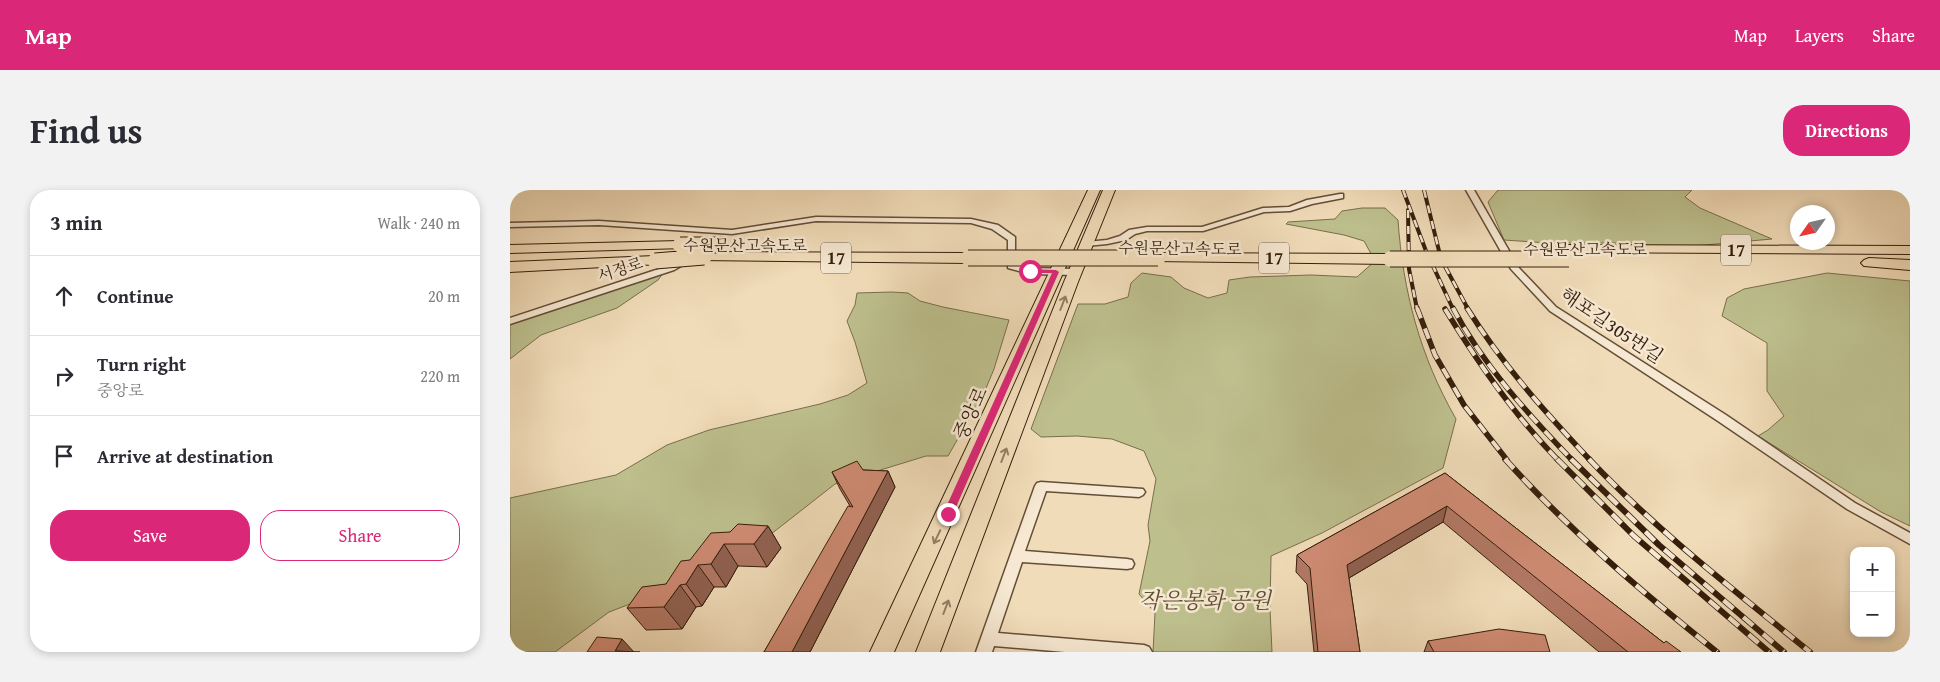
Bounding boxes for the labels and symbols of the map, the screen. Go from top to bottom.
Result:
north arrow [1790,205,1835,250]
street label: 수원문산고속도로 [683,233,807,257]
road number: 17 [1721,234,1751,266]
street label: 수원문산고속도로 [1118,235,1243,261]
street label: 수원문산고속도로 [1523,237,1647,261]
road number: 17 [821,242,851,274]
road number: 17 [1259,242,1289,274]
street label: 서정로 [594,250,646,288]
route start [1019,260,1042,283]
street label: 해포길305번길 [1555,280,1669,370]
one-way arrow [1059,296,1068,311]
street label: 중앙로 [946,382,994,444]
one-way arrow [1000,448,1009,463]
route end [937,503,960,526]
one-way arrow [932,529,941,544]
park label: 작은봉화 공원 [1139,584,1273,616]
one-way arrow [942,599,951,615]

